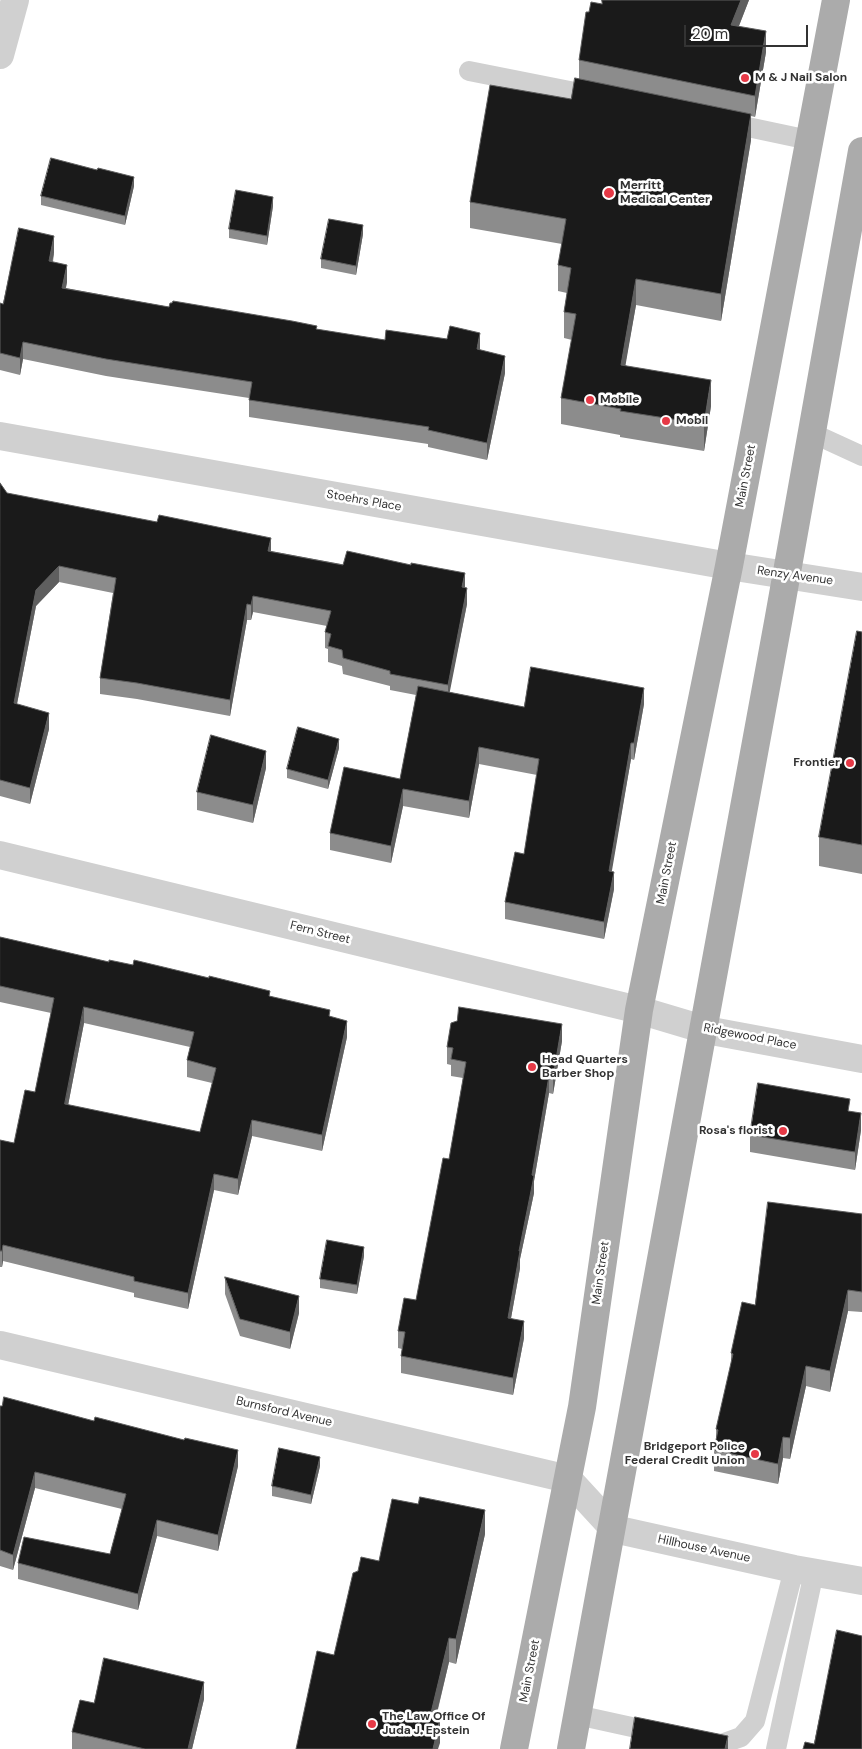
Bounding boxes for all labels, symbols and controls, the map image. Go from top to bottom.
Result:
scale bar [687,15,811,47]
text: 20 m [692,24,728,44]
place label: M & J Nail Salon [755,71,847,85]
marker: M & J Nail Salon [739,72,751,84]
place label: Merritt Medical Center [620,179,710,207]
marker: Merritt Medical Center [602,186,616,200]
place label: Mobile [600,393,640,407]
marker: Mobile [584,394,596,406]
place label: Mobil [676,414,708,428]
marker: Mobil [660,415,672,427]
street label: Main Street [733,443,759,509]
street label: Stoehrs Place [325,487,403,515]
street label: Renzy Avenue [756,564,834,588]
place label: Frontier [793,756,840,770]
marker: Frontier [844,757,856,769]
street label: Main Street [654,840,680,906]
street label: Fern Street [288,919,352,947]
street label: Ridgewood Place [702,1021,798,1053]
place label: Head Quarters Barber Shop [542,1053,628,1081]
marker: Head Quarters Barber Shop [526,1061,538,1073]
place label: Rosa's florist [699,1124,773,1138]
marker: Rosa's florist [777,1125,789,1137]
street label: Main Street [589,1241,613,1305]
street label: Burnsford Avenue [235,1394,333,1430]
place label: Bridgeport Police Federal Credit Union [625,1440,745,1468]
marker: Bridgeport Police Federal Credit Union [749,1448,761,1460]
street label: Hillhouse Avenue [656,1532,752,1566]
street label: Main Street [517,1638,543,1704]
place label: The Law Office Of Juda J. Epstein [382,1710,485,1738]
marker: The Law Office Of Juda J. Epstein [366,1718,378,1730]

